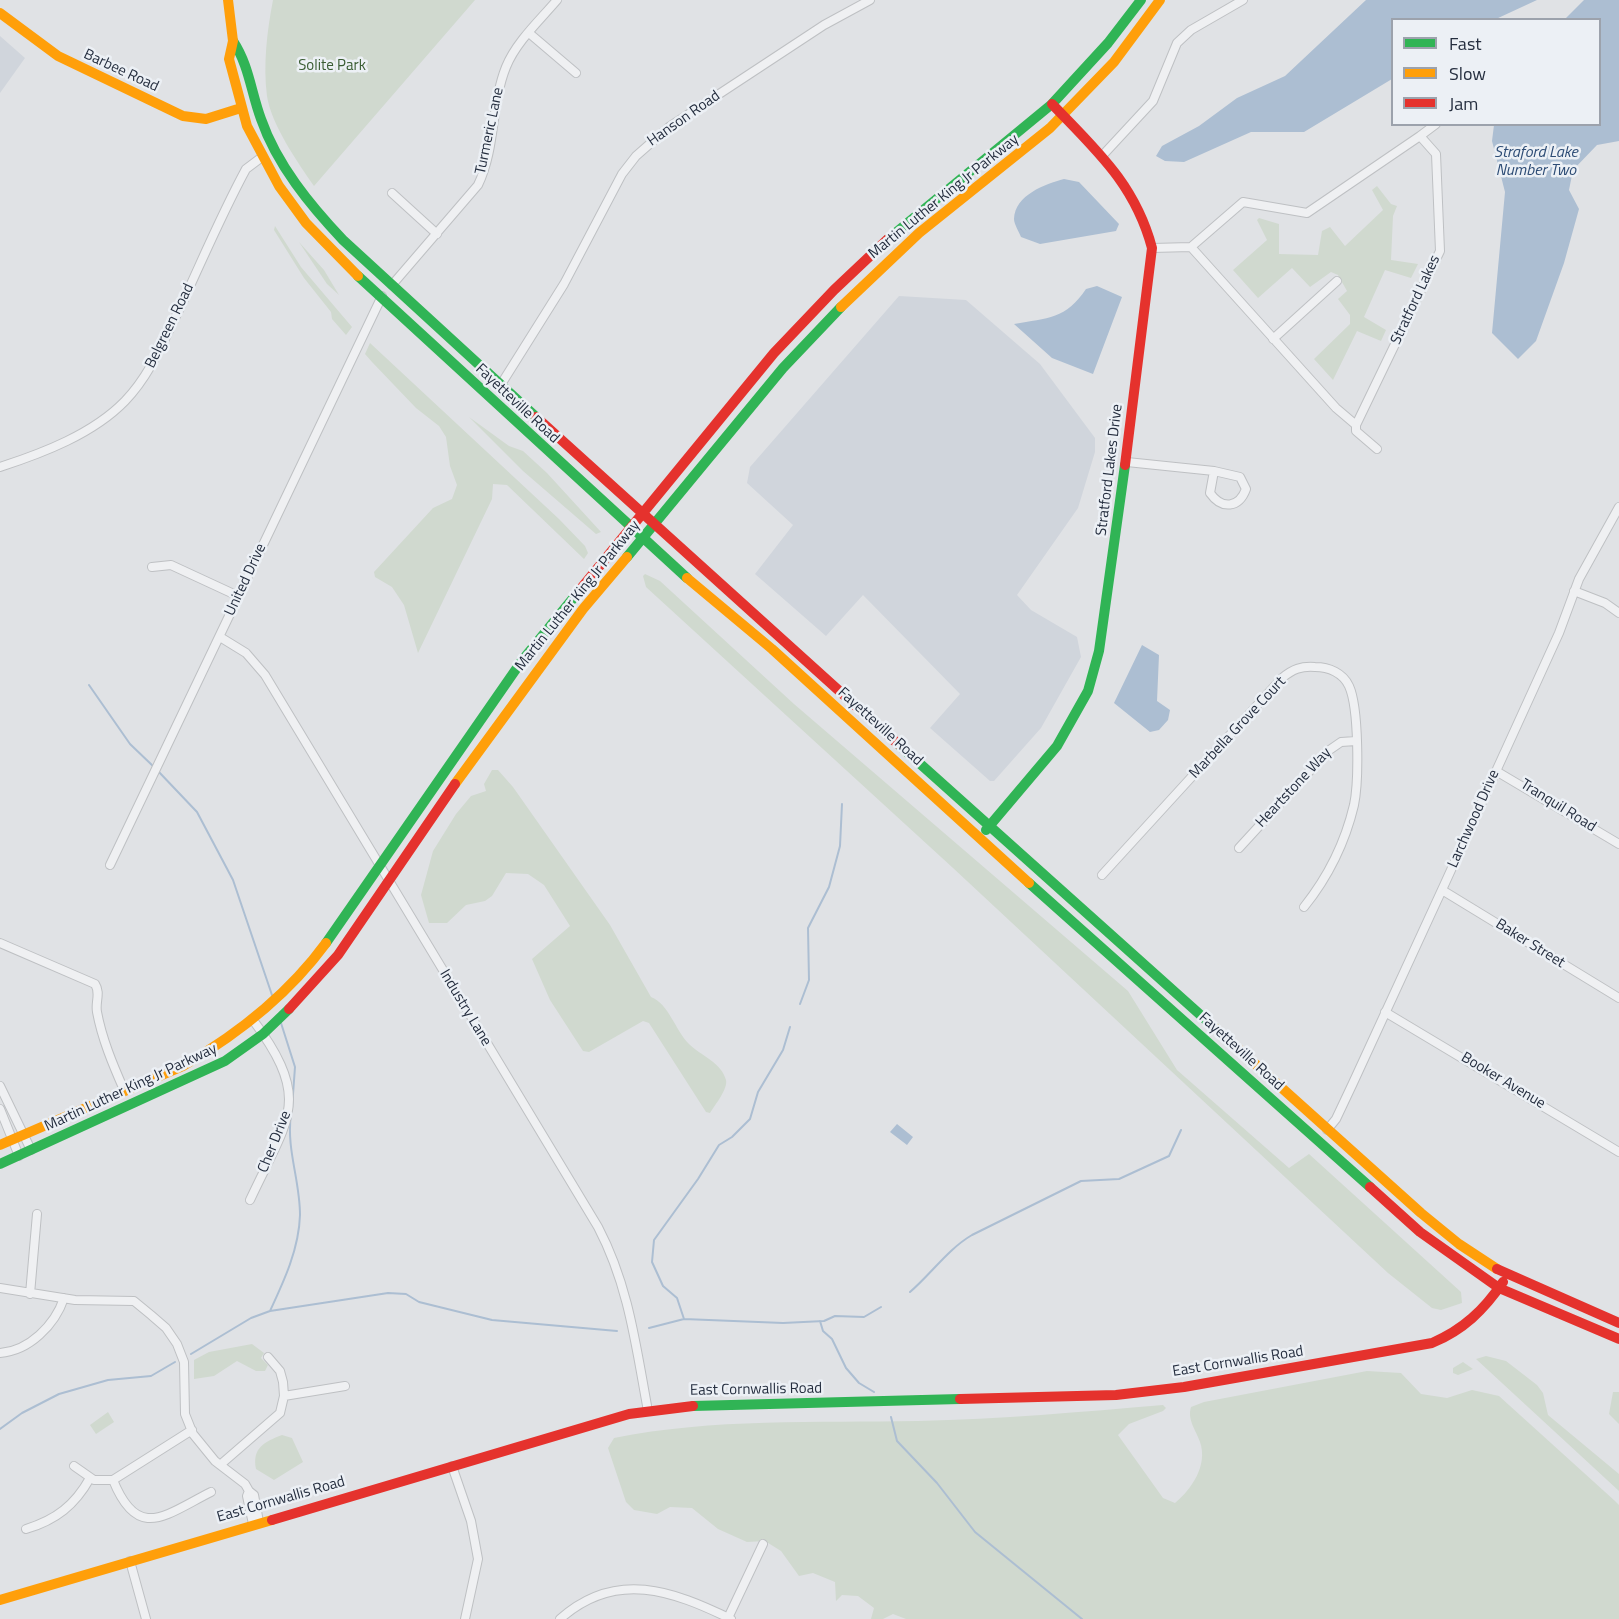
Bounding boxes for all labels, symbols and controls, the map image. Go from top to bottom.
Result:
legend [1391,18,1601,126]
text: Fast [1449,30,1482,57]
street label: Barbee Road [81,46,161,96]
park label: Solite Park [298,57,366,75]
text: Slow [1449,60,1486,87]
street label: Turmeric Lane [472,86,508,176]
street label: Hanson Road [644,87,724,151]
text: Jam [1449,90,1478,117]
street label: Martin Luther King Jr Parkway [865,131,1023,263]
water label: Straford Lake Number Two [1494,143,1578,181]
street label: Stratford Lakes [1387,252,1445,348]
street label: Belgreen Road [142,281,198,371]
street label: Fayetteville Road [471,361,563,447]
street label: Stratford Lakes Drive [1093,403,1127,537]
street label: Martin Luther King Jr Parkway [512,517,644,675]
street label: United Drive [221,541,271,619]
street label: Marbella Grove Court [1186,673,1290,783]
street label: Fayetteville Road [834,684,926,770]
street label: Heartstone Way [1252,744,1336,832]
street label: Larchwood Drive [1444,767,1504,871]
street label: Tranquil Road [1517,776,1599,836]
street label: Baker Street [1492,916,1568,972]
street label: Industry Lane [435,967,495,1049]
street label: Fayetteville Road [1195,1009,1287,1095]
street label: Martin Luther King Jr Parkway [42,1040,220,1136]
street label: Booker Avenue [1458,1049,1548,1113]
street label: Cher Drive [254,1108,296,1176]
street label: East Cornwallis Road [1171,1343,1305,1381]
street label: East Cornwallis Road [690,1380,822,1400]
street label: East Cornwallis Road [215,1473,347,1527]

